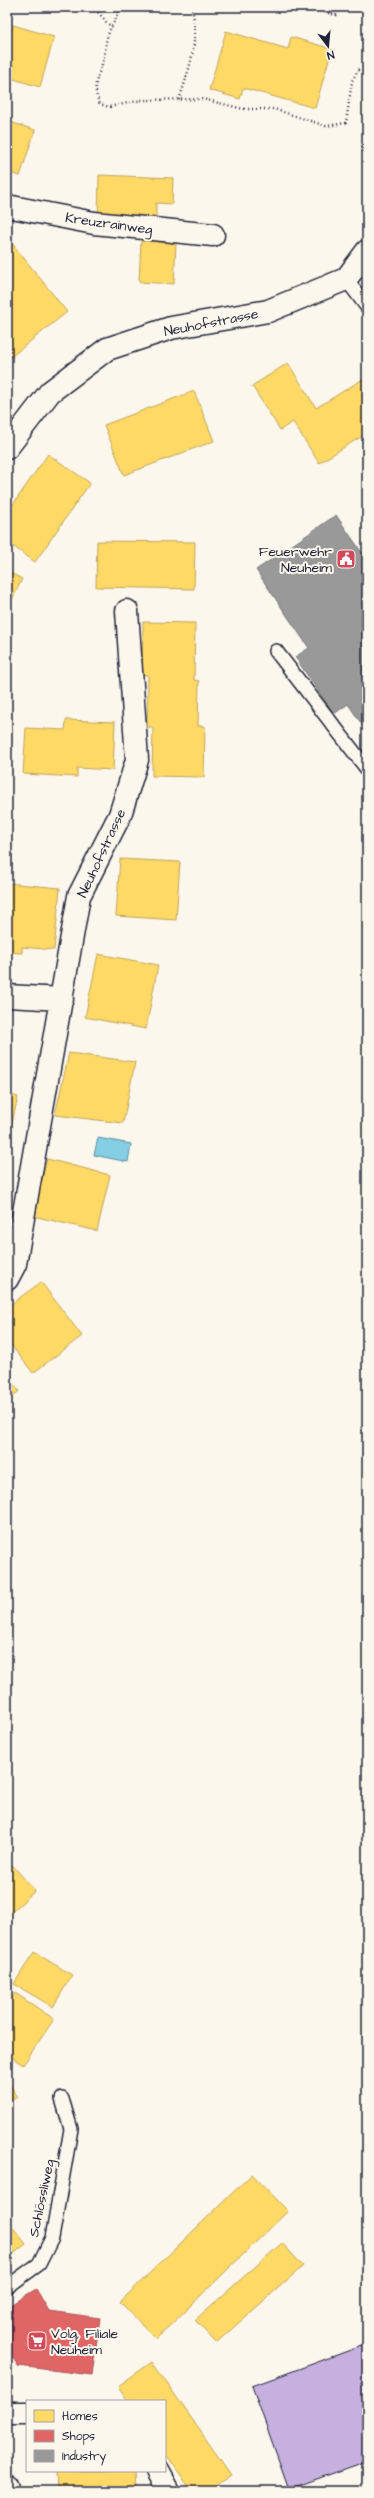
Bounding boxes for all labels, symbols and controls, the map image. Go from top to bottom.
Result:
north arrow [308,26,348,66]
text: N [325,47,336,63]
street label: Kreuzrainweg [64,208,154,240]
street label: Neuhofstrasse [162,304,261,342]
place label: Feuerwehr Neuheim [259,542,332,578]
public building icon: Feuerwehr Neuheim [335,548,357,570]
street label: Neuhofstrasse [73,805,131,901]
street label: Schlössliweg [24,2157,60,2239]
place label: Volg, Filiale Neuheim [51,2324,119,2360]
supermarket icon: Volg, Filiale Neuheim [26,2330,48,2352]
legend [26,2400,166,2472]
text: Homes [62,2408,98,2425]
text: Shops [62,2428,95,2445]
text: Industry [62,2448,107,2466]

